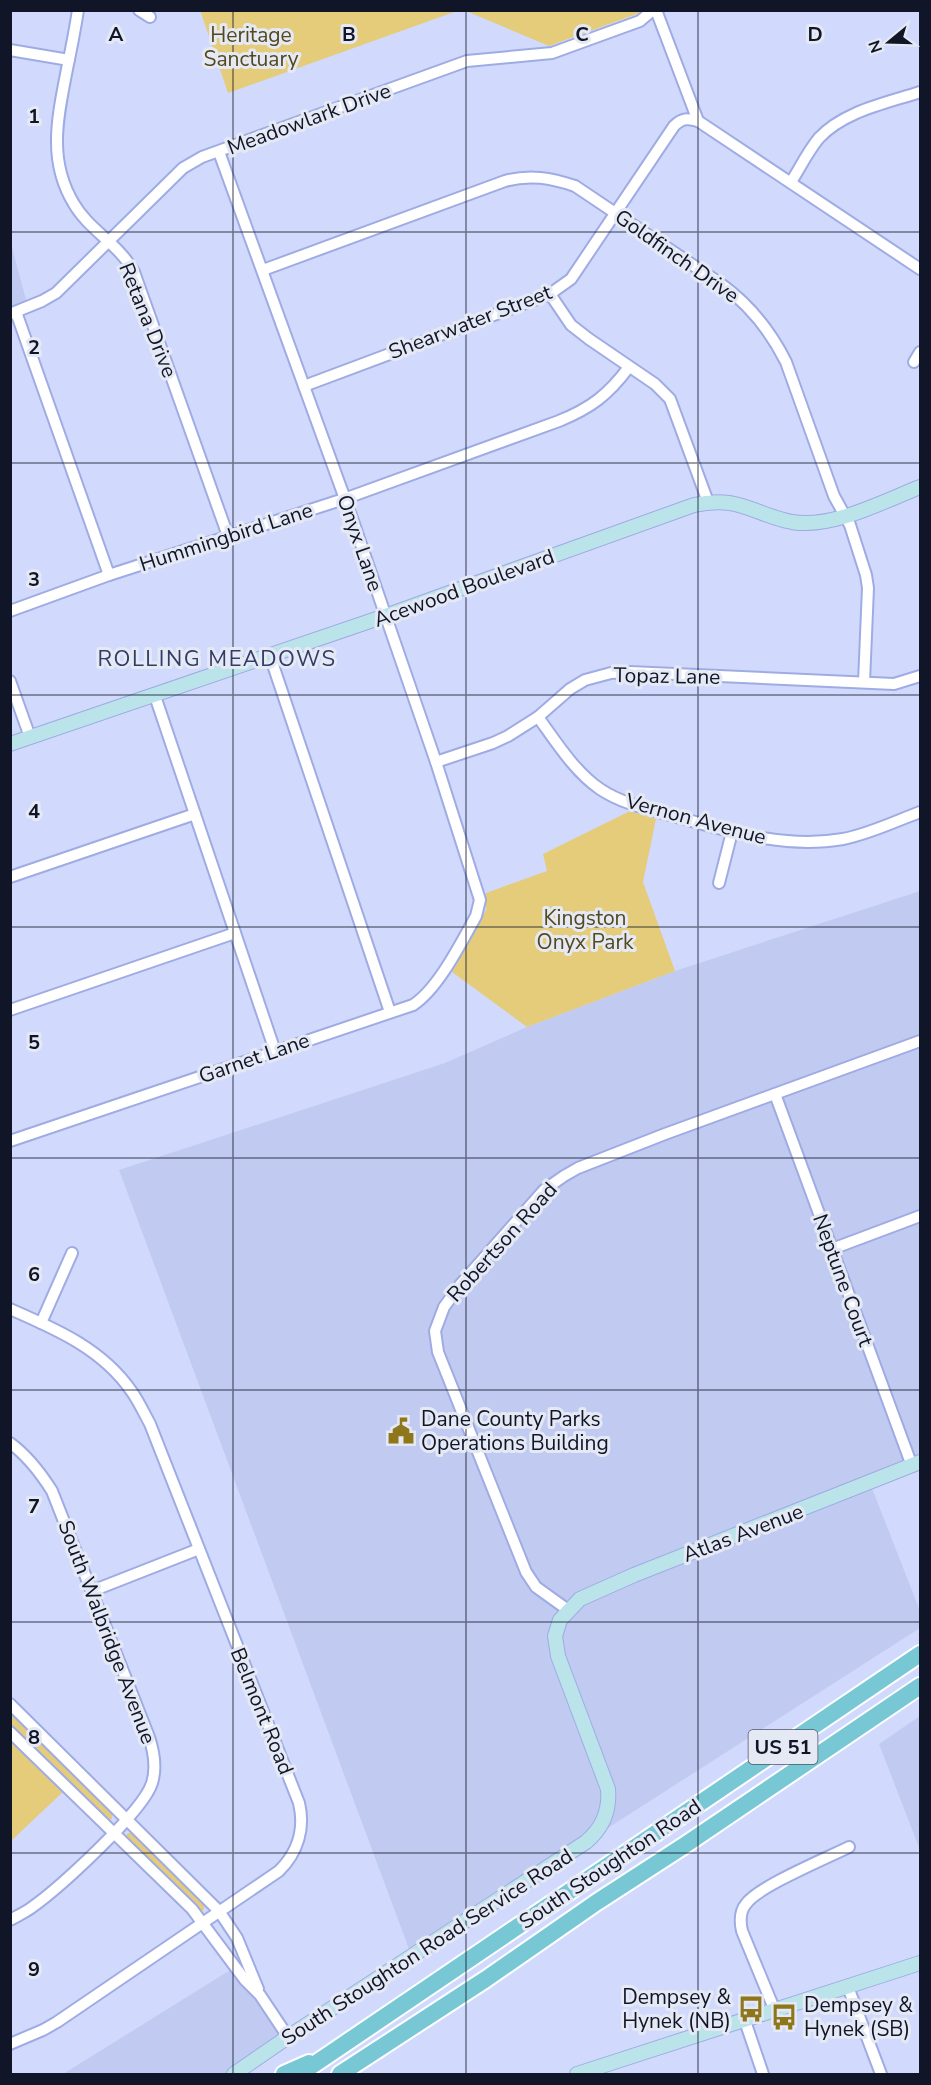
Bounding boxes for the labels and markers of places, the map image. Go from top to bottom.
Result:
place label: Dane County Parks Operations Building [421,1405,609,1457]
public building icon: Dane County Parks Operations Building [386,1416,416,1446]
place label: Dempsey & Hynek (NB) [622,1983,731,2035]
place label: Dempsey & Hynek (SB) [804,1991,913,2043]
bus stop icon: Dempsey & Hynek (NB) [736,1994,766,2024]
bus stop icon: Dempsey & Hynek (SB) [769,2002,799,2032]

